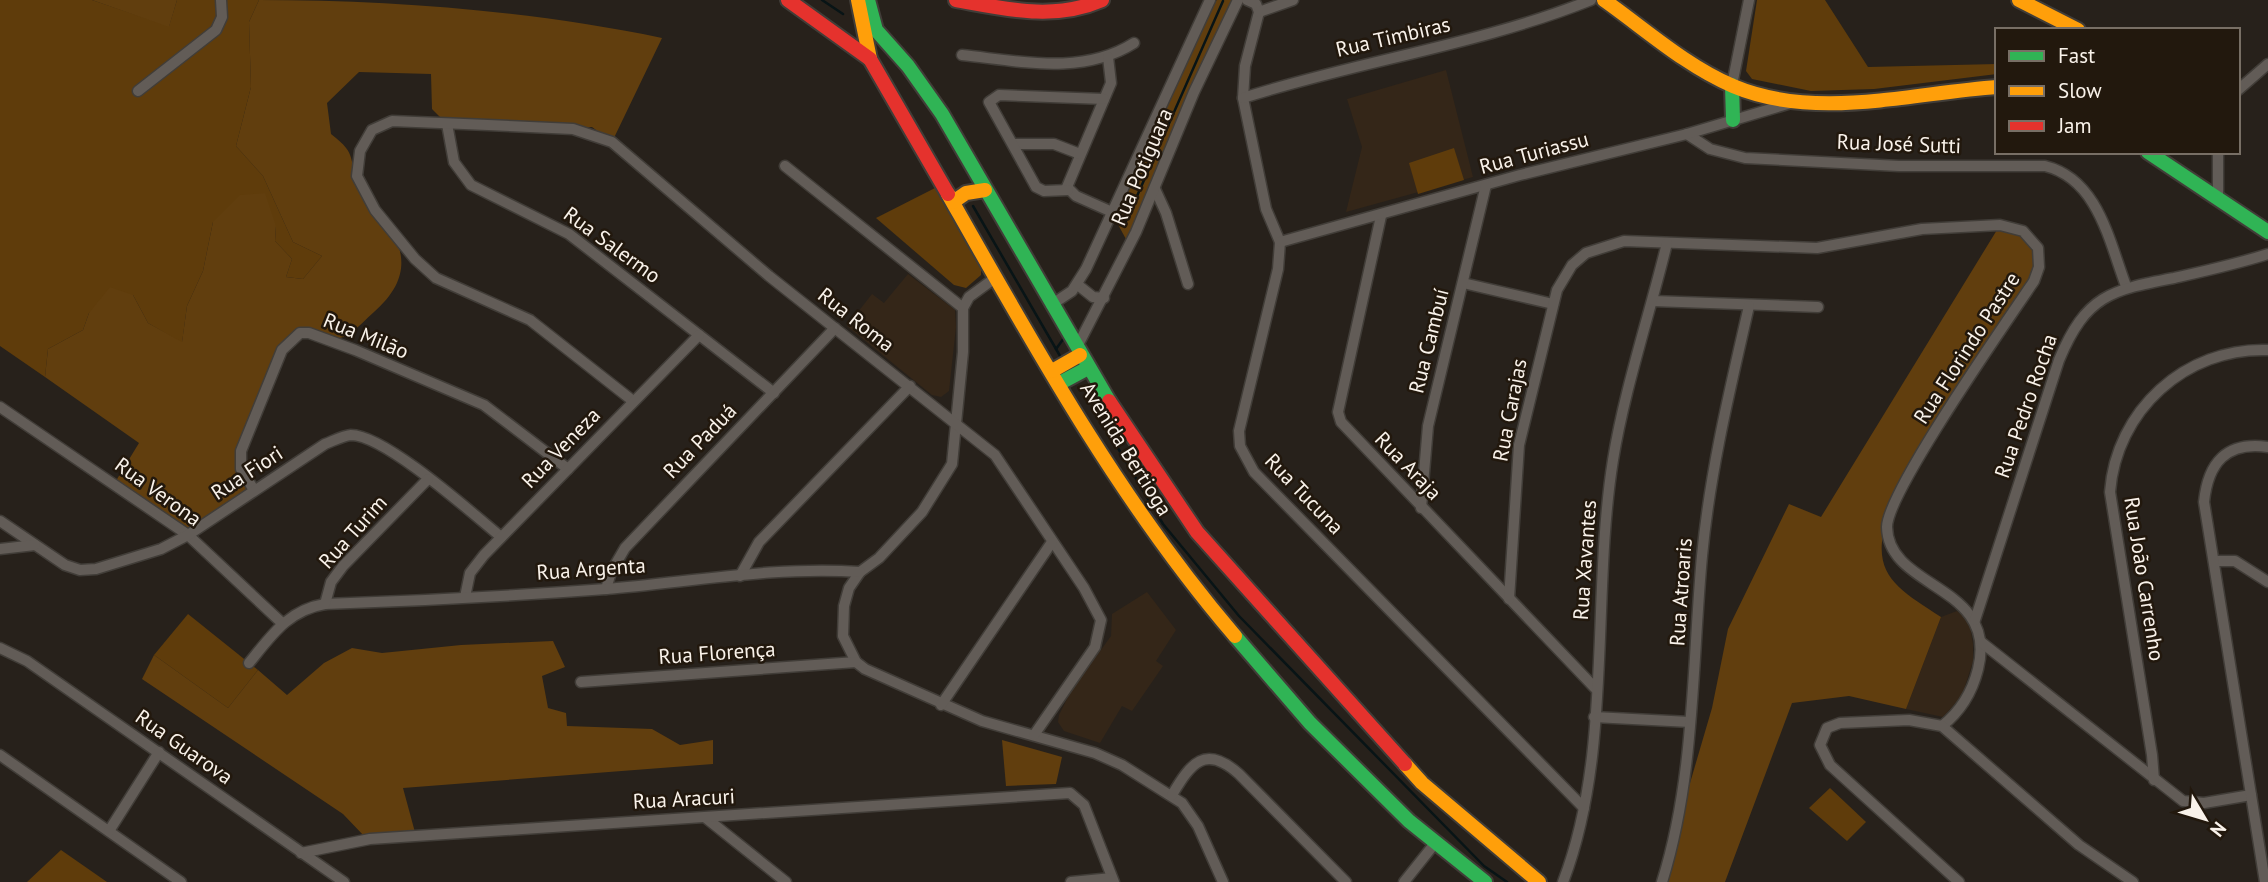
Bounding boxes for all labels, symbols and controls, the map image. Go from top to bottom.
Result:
street label: Rua Timbiras [1333,10,1453,63]
legend [1995,28,2240,154]
text: Fast [2058,42,2095,69]
text: Slow [2058,77,2102,104]
street label: Rua Potiguara [1105,104,1178,230]
text: Jam [2057,112,2092,139]
street label: Rua Turiassu [1476,125,1591,180]
street label: Rua José Sutti [1836,128,1962,159]
street label: Rua Salermo [558,200,666,289]
street label: Rua Florindo Pastre [1907,267,2026,429]
street label: Rua Roma [813,281,900,358]
street label: Rua Cambuí [1402,285,1455,396]
street label: Rua Milão [320,306,413,365]
street label: Rua Pedro Rocha [1988,330,2063,481]
street label: Rua Carajas [1486,356,1533,464]
street label: Avenida Bertioga [1074,377,1178,521]
street label: Rua Paduá [657,397,742,484]
street label: Rua Veneza [515,402,606,494]
street label: Rua Araja [1369,426,1448,506]
street label: Rua Fiori [206,439,288,506]
street label: Rua Tucuna [1259,447,1350,540]
street label: Rua Verona [110,451,207,532]
street label: Rua Turim [313,489,393,574]
street label: Rua João Carrenho [2118,495,2171,663]
street label: Rua Xavantes [1567,499,1602,621]
street label: Rua Atroaris [1663,537,1698,647]
street label: Rua Argenta [535,551,646,586]
street label: Rua Florença [658,635,776,670]
street label: Rua Guarova [130,703,238,790]
street label: Rua Aracuri [632,782,736,815]
north arrow [2170,784,2240,854]
text: N [2205,817,2232,842]

